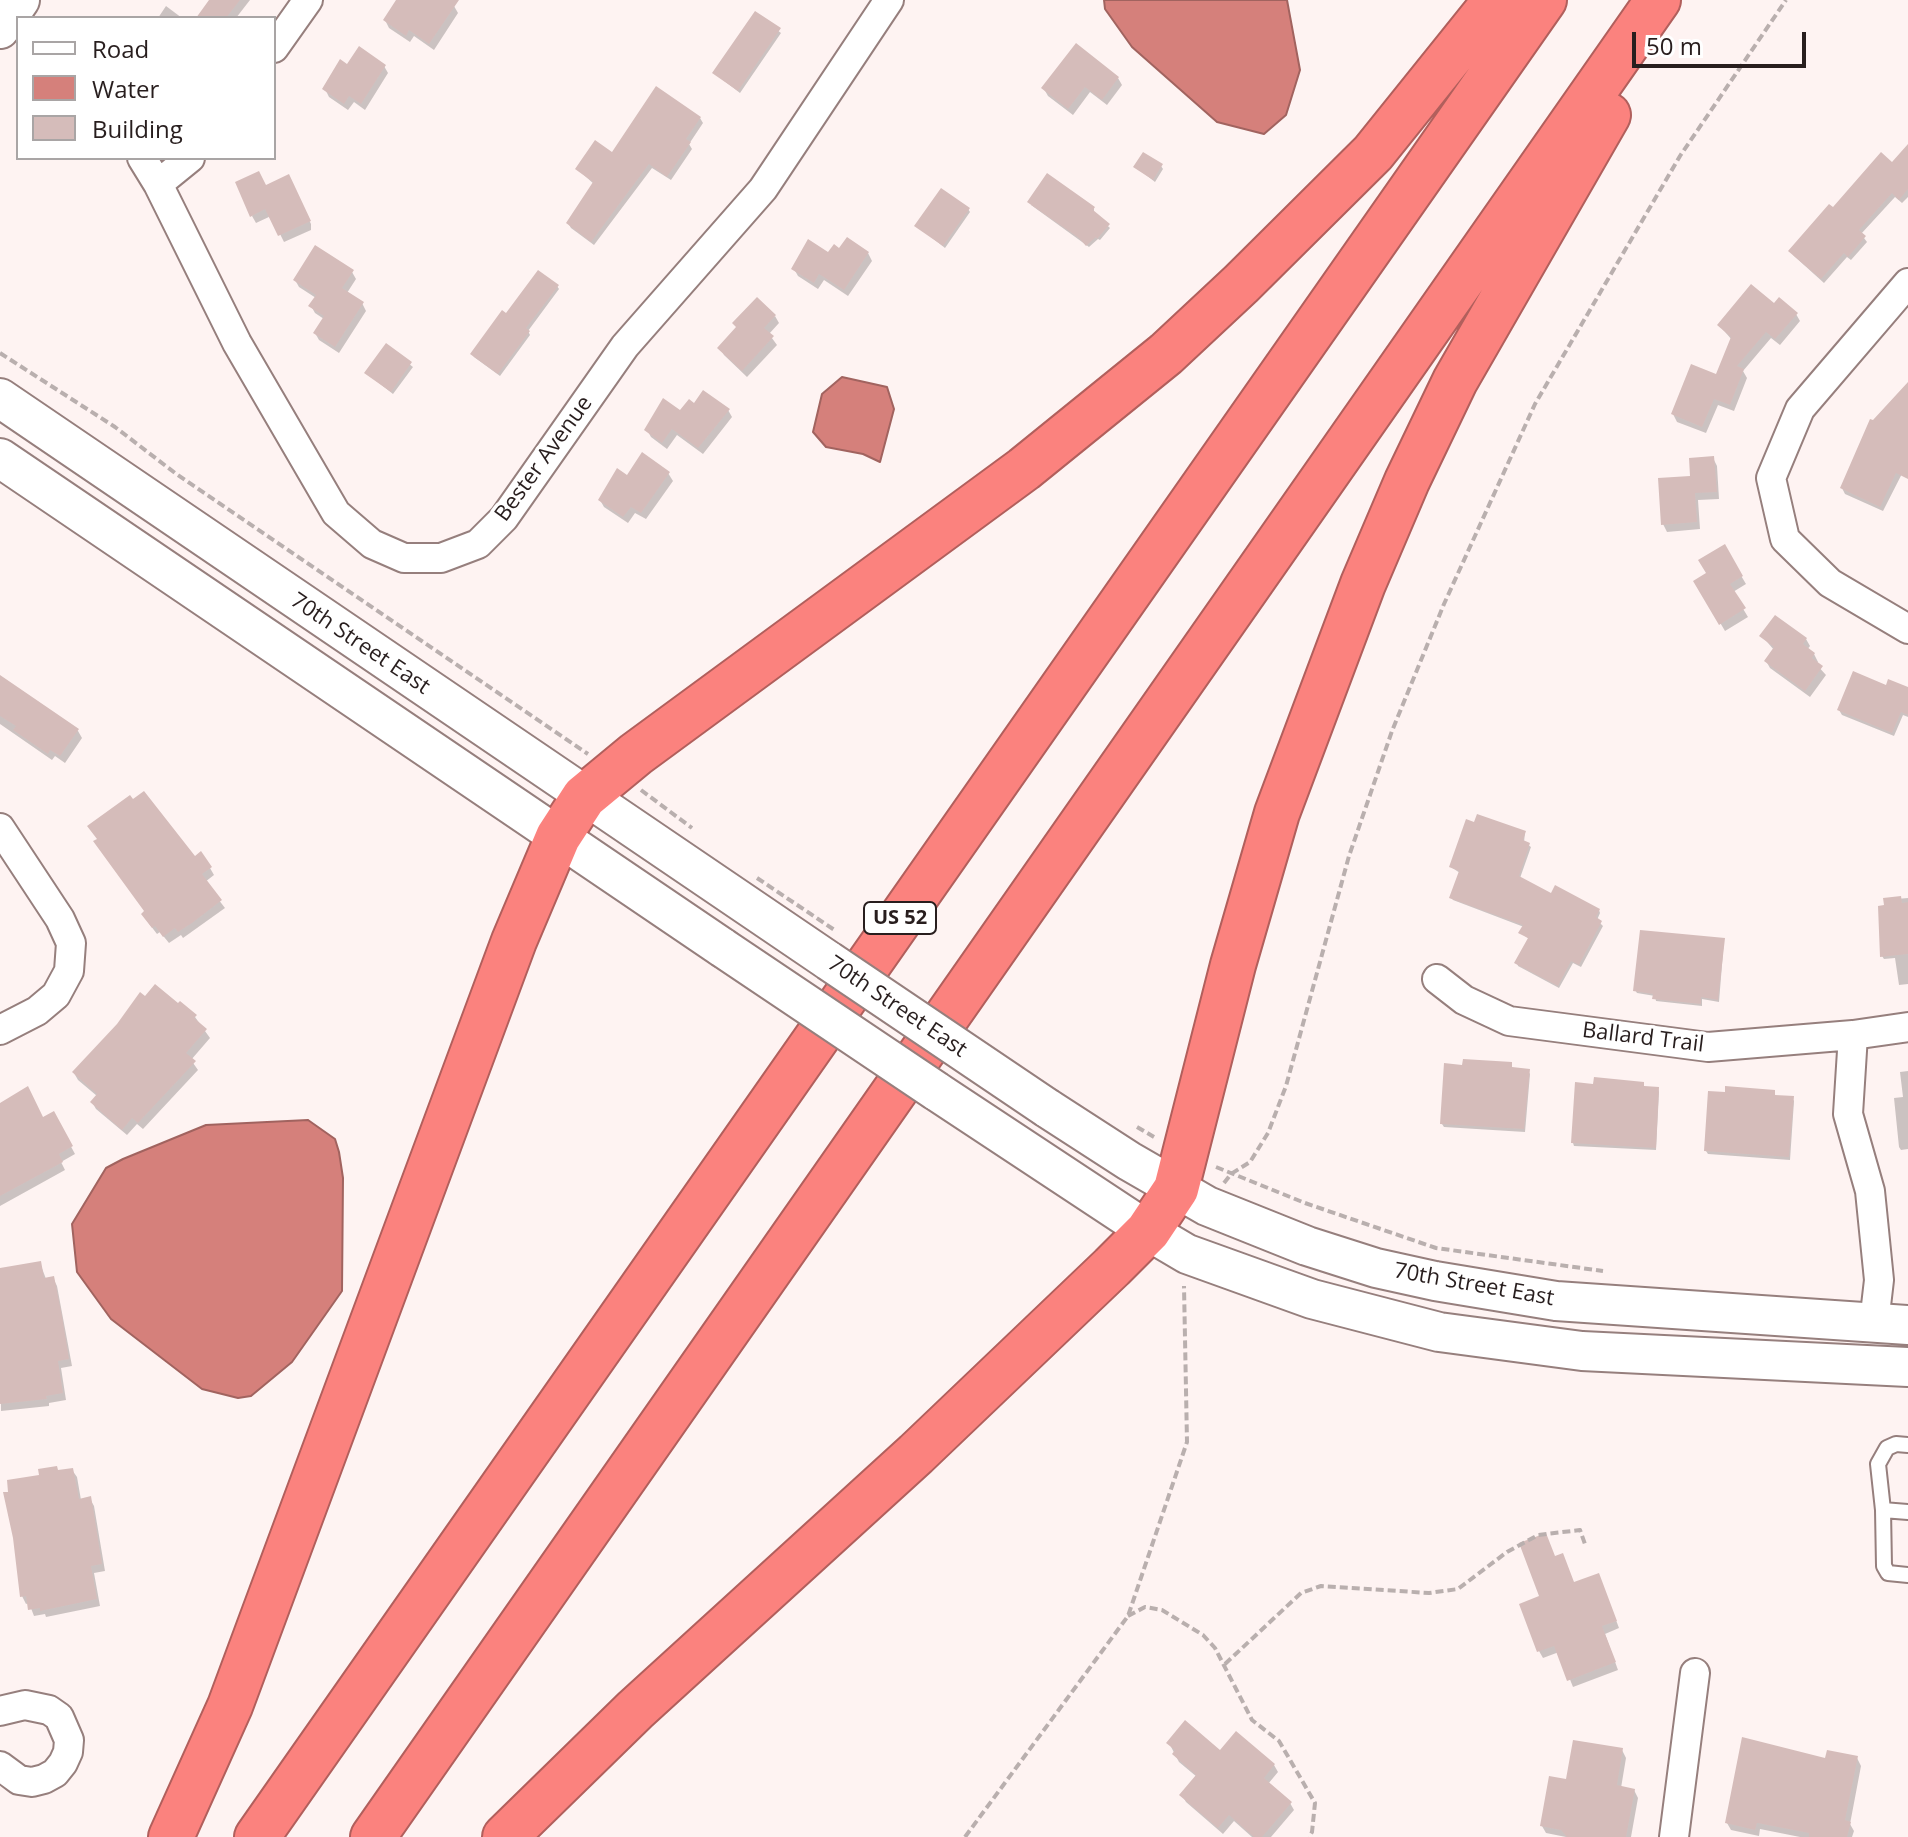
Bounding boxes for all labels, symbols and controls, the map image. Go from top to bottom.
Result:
legend [16,16,276,160]
scale bar [1636,16,1810,66]
text: 50 m [1646,29,1702,62]
text: Road [92,32,149,65]
text: Water [92,72,159,105]
text: Building [92,112,183,145]
street label: Bester Avenue [490,391,598,527]
street label: 70th Street East [285,588,435,700]
road number: US 52 [864,902,936,934]
street label: 70th Street East [822,951,972,1063]
street label: Ballard Trail [1581,1017,1705,1059]
street label: 70th Street East [1392,1258,1556,1312]

